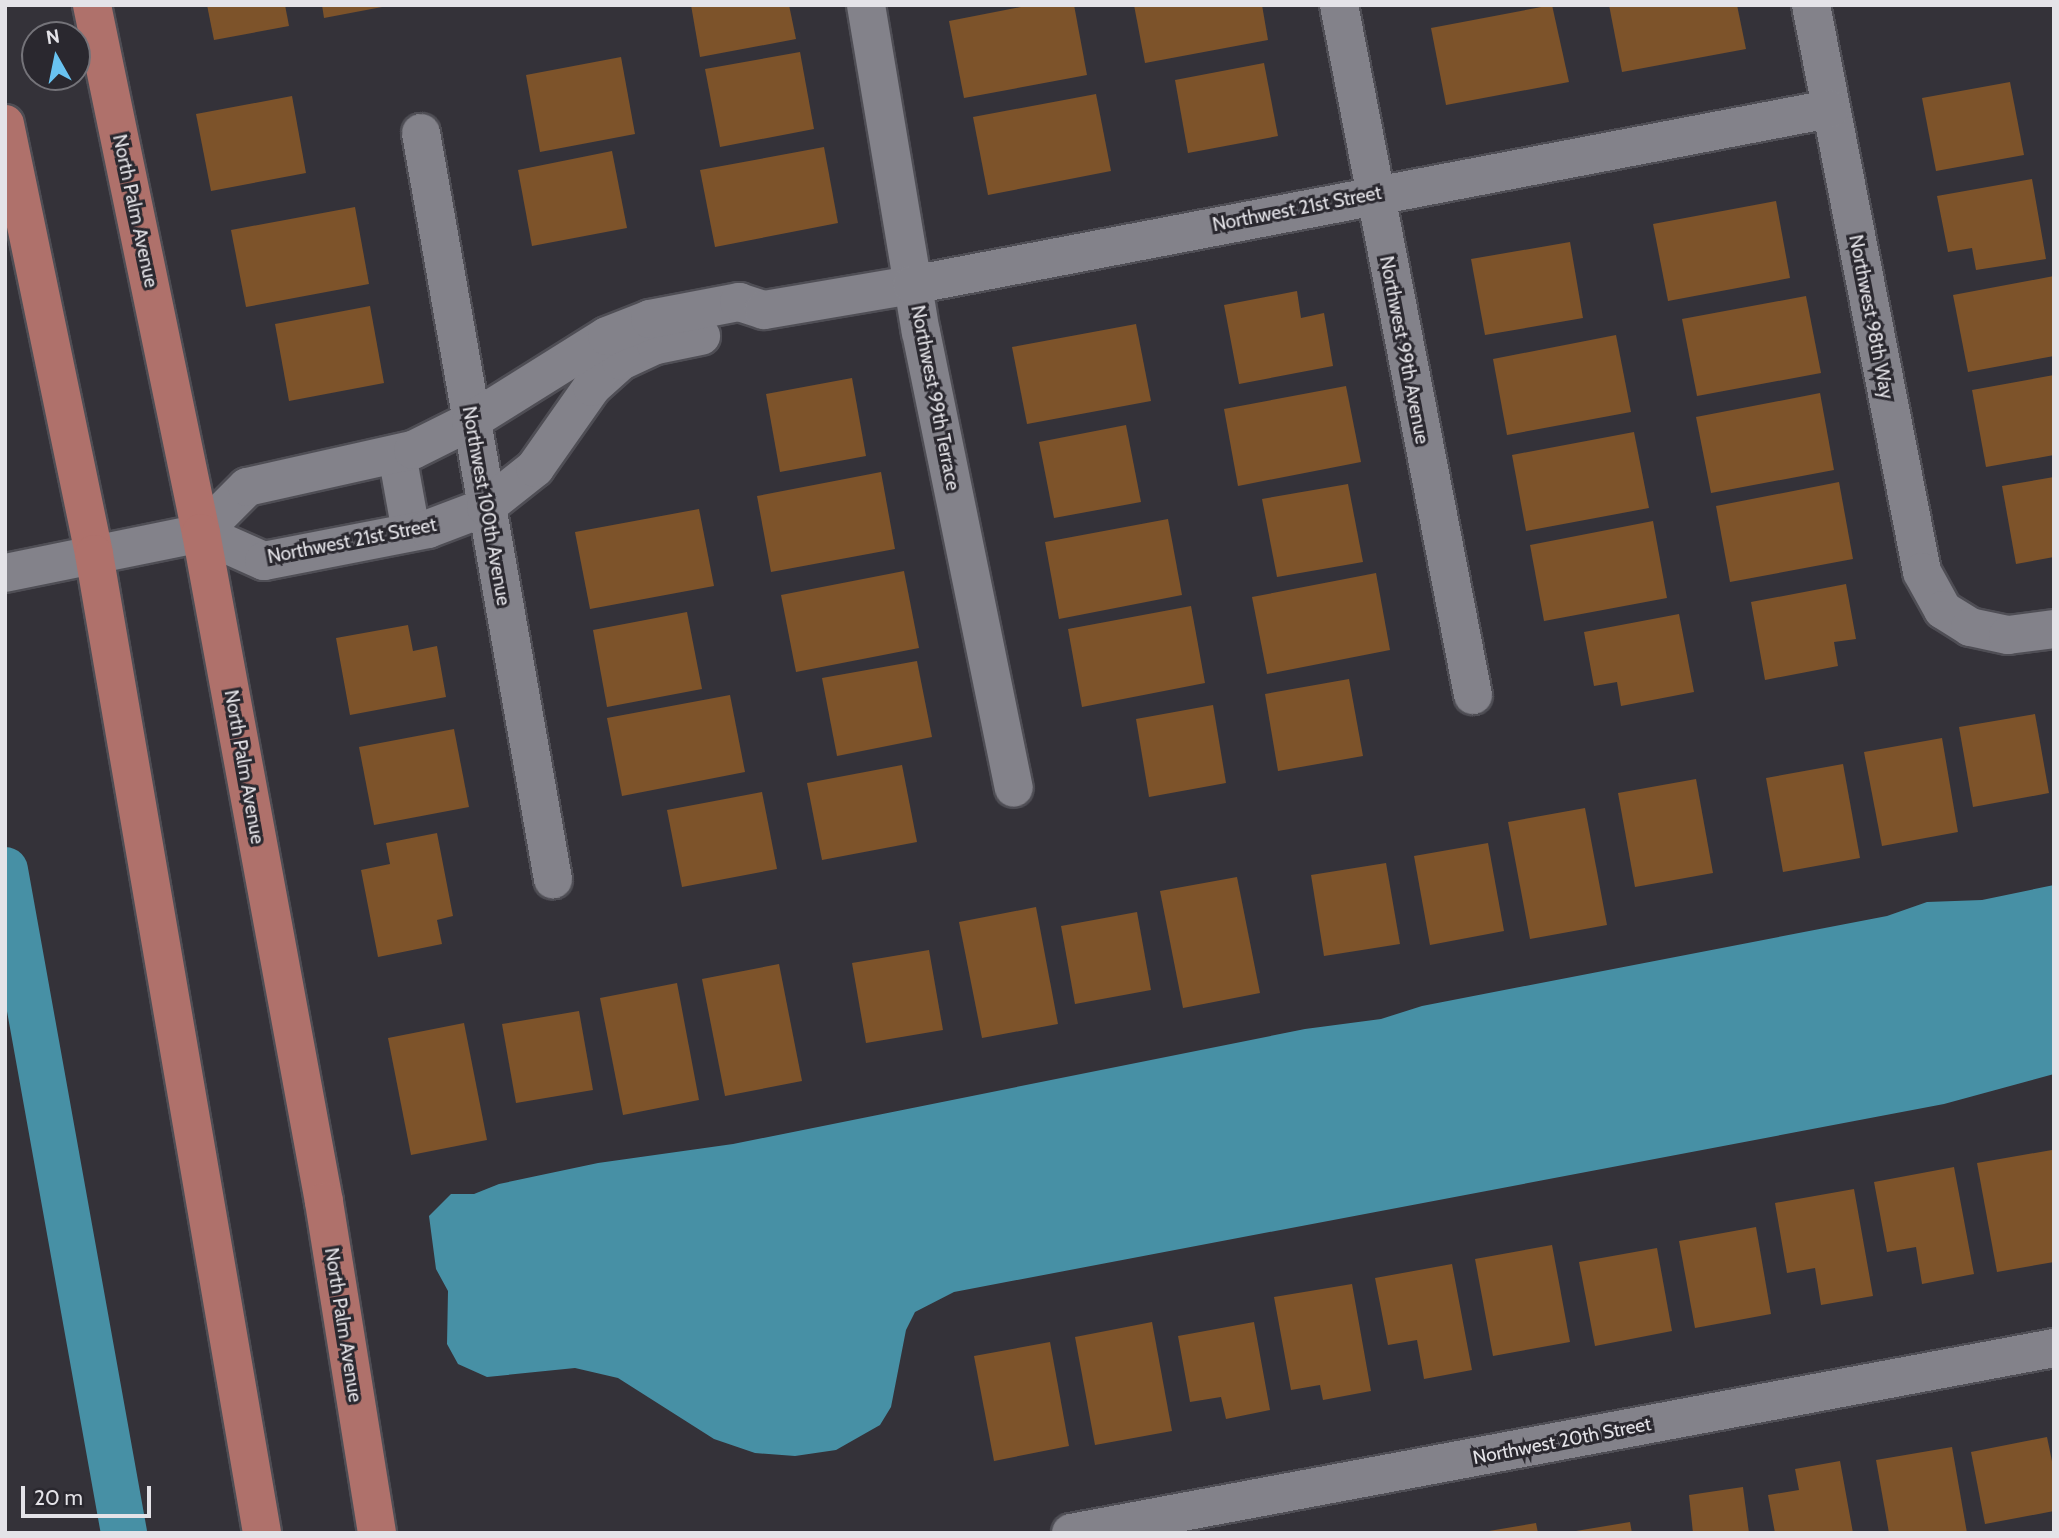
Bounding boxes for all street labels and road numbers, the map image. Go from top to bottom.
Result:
street label: North Palm Avenue [108,132,162,290]
street label: Northwest 21st Street [1211,181,1383,237]
street label: Northwest 98th Way [1844,233,1898,401]
street label: Northwest 99th Avenue [1375,254,1433,446]
street label: Northwest 99th Terrace [906,303,964,493]
street label: Northwest 100th Avenue [457,405,515,607]
street label: Northwest 21st Street [266,513,438,569]
street label: North Palm Avenue [219,688,269,846]
street label: North Palm Avenue [320,1246,366,1404]
street label: Northwest 20th Street [1471,1413,1653,1469]

